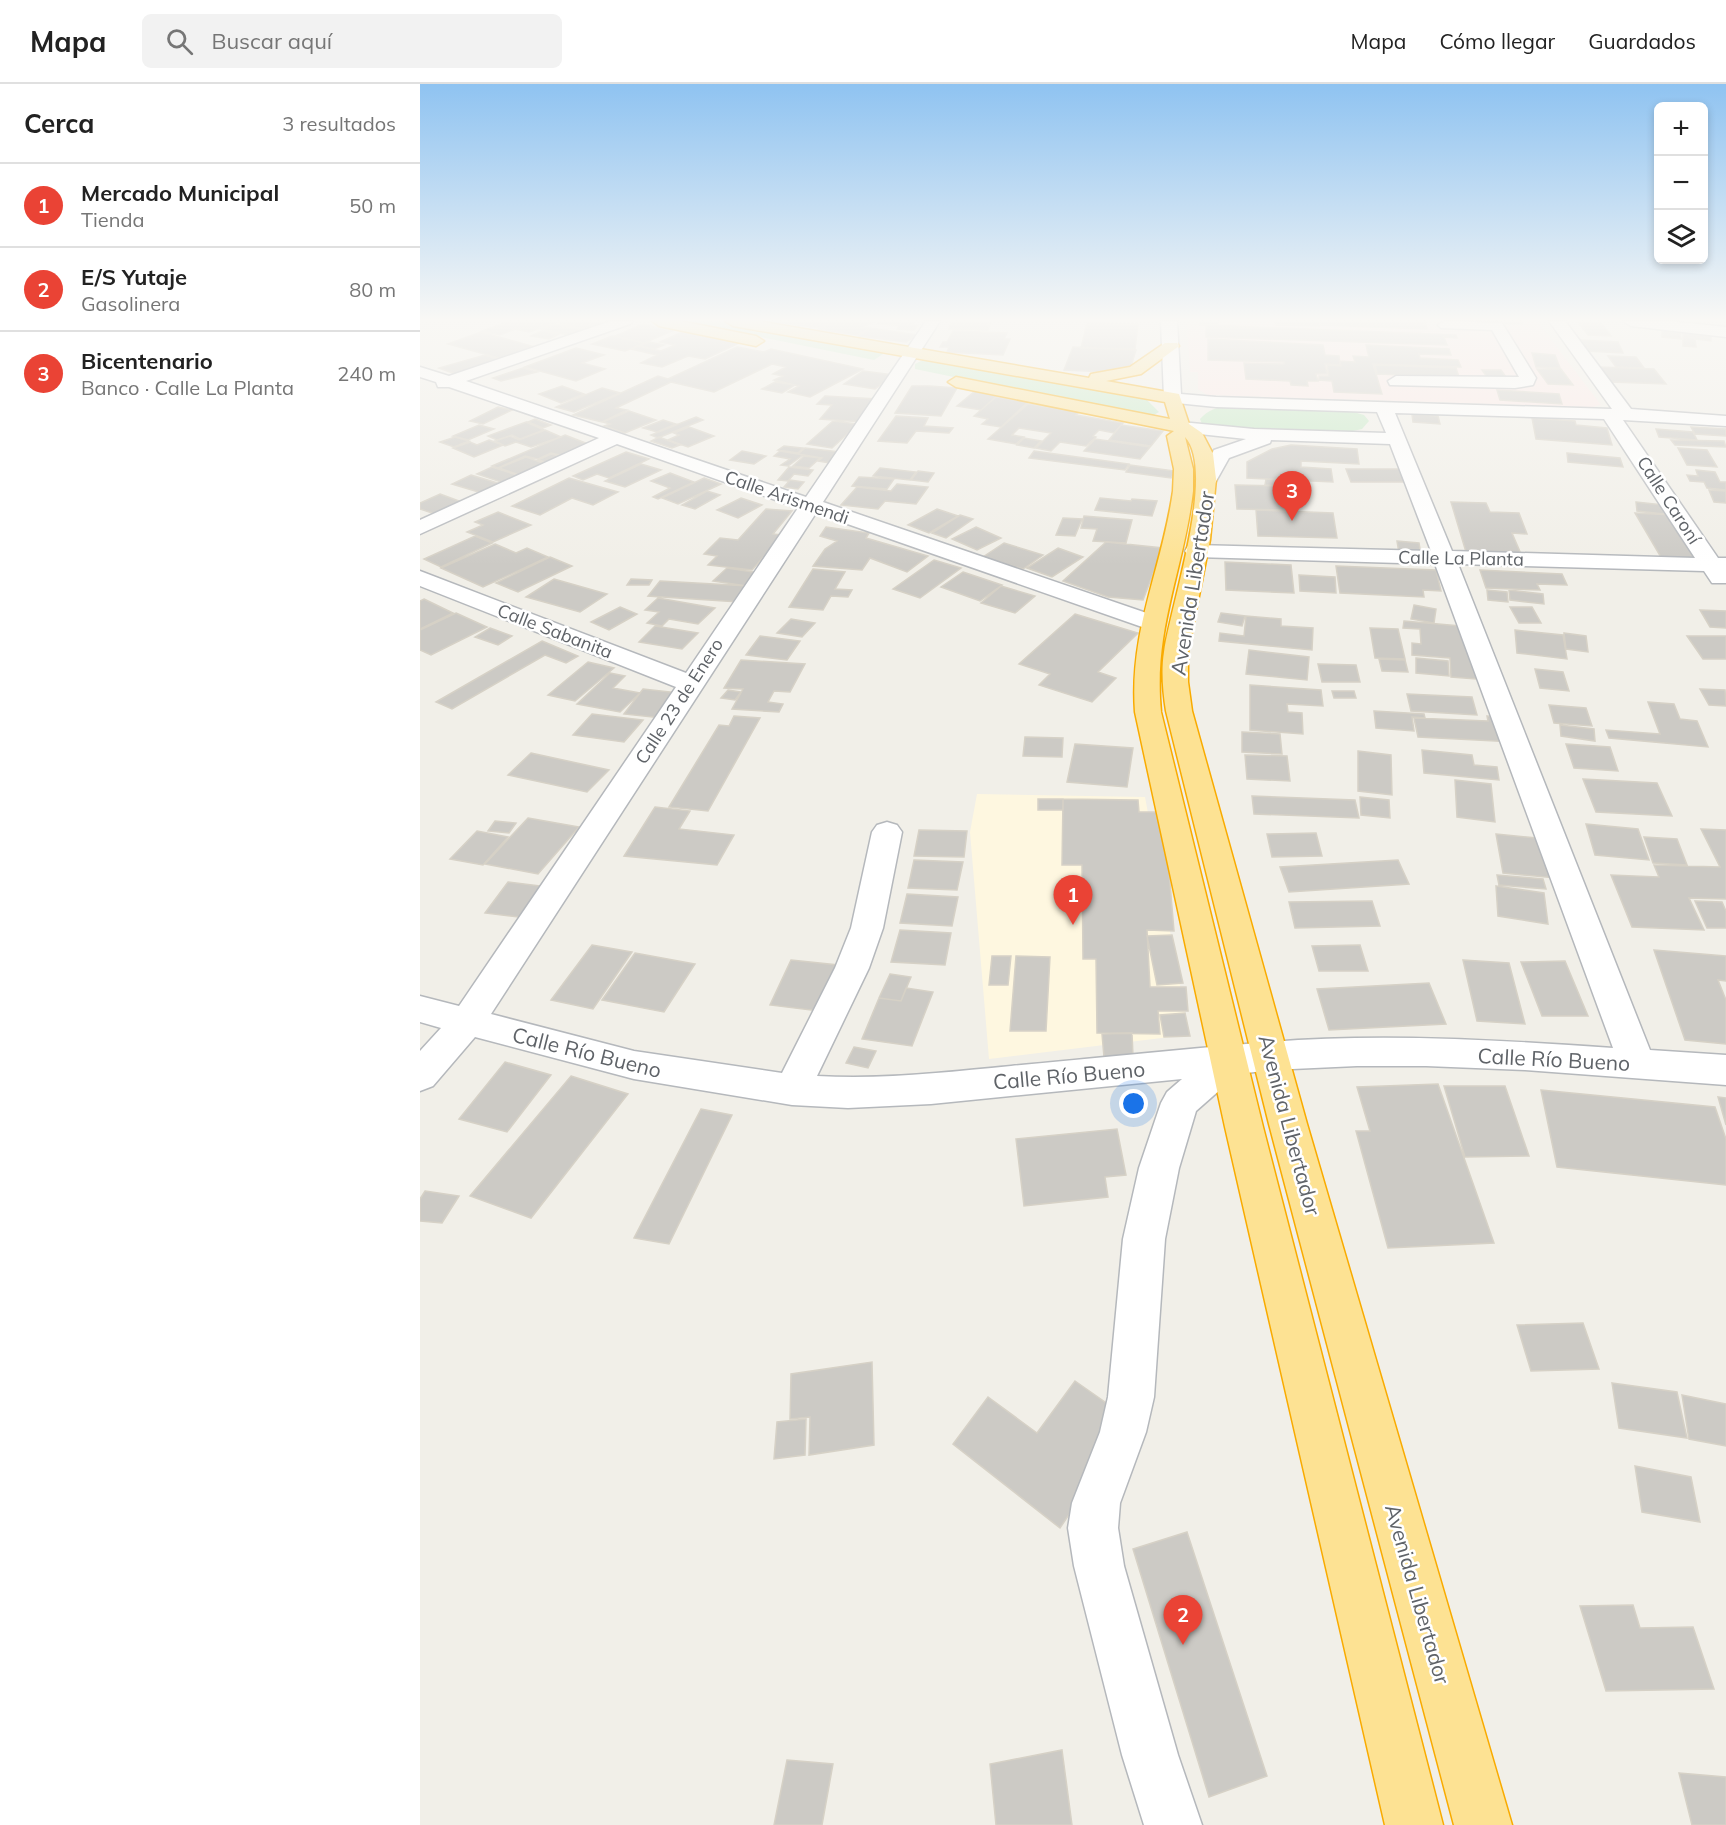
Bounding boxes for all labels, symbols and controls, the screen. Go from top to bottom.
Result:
search box [142,14,562,68]
text: Mapa [30,24,106,59]
icon: search [163,25,196,58]
text: Buscar aquí [211,27,332,55]
text: Mapa [1351,28,1406,54]
text: Cómo llegar [1439,28,1555,54]
text: Guardados [1588,28,1696,54]
map controls [1654,102,1708,264]
button: + [1654,102,1708,156]
text: Cerca [24,107,94,140]
text: 3 resultados [282,111,396,136]
button: − [1654,156,1708,210]
text: Mercado Municipal [81,179,279,207]
text: 1 [38,193,50,218]
text: 50 m [349,193,396,218]
text: Tienda [81,207,144,232]
button: layers [1654,210,1708,264]
text: E/S Yutaje [81,263,187,291]
text: 2 [38,277,50,302]
text: 80 m [349,277,396,302]
text: Gasolinera [81,291,180,316]
text: Bicentenario [81,347,213,375]
text: 3 [38,361,50,386]
text: 240 m [337,361,396,386]
text: Banco · Calle La Planta [81,375,294,400]
street label: Calle Caroní [1632,452,1707,550]
street label: Calle Arismendi [722,465,852,529]
pin: 3 [1272,472,1312,521]
street label: Avenida Libertador [1165,489,1219,677]
street label: Calle La Planta [1398,545,1524,571]
street label: Calle Sabanita [494,599,616,663]
street label: Calle 23 de Enero [630,634,728,768]
pin: 1 [1054,876,1092,925]
street label: Calle Río Bueno [510,1021,664,1083]
street label: Avenida Libertador [1253,1032,1327,1219]
street label: Calle Río Bueno [1477,1042,1631,1076]
street label: Calle Río Bueno [992,1055,1146,1095]
your location [1119,1089,1148,1118]
street label: Avenida Libertador [1380,1501,1456,1687]
pin: 2 [1164,1596,1203,1645]

